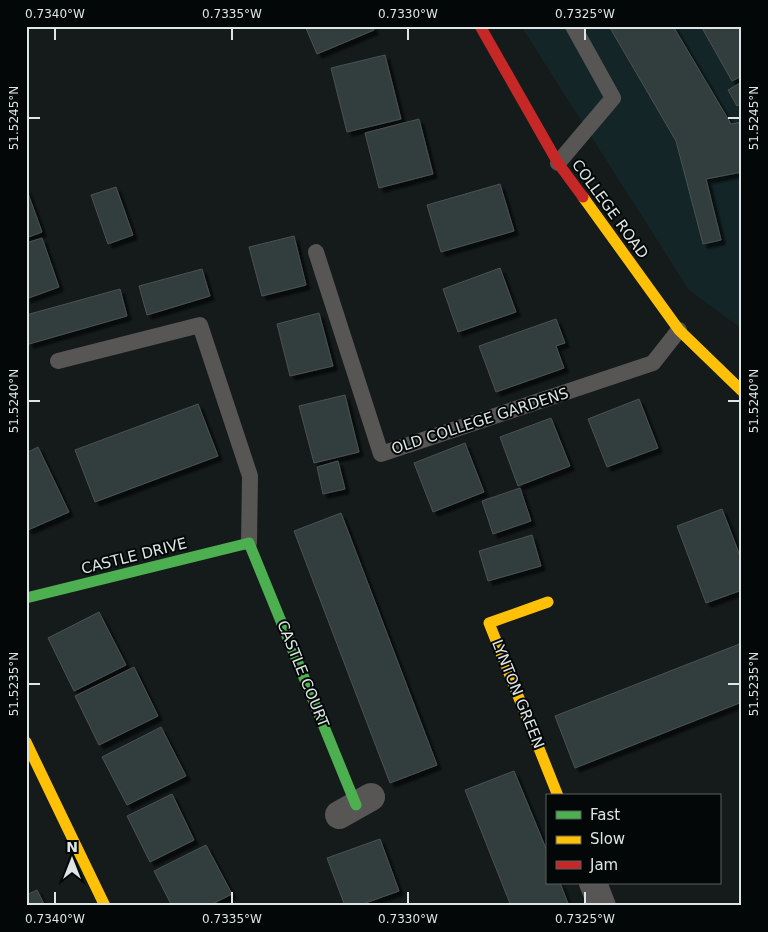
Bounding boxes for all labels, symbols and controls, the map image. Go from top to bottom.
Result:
text: 0.7340°W [25,7,85,21]
text: 0.7335°W [202,7,262,21]
text: 0.7330°W [378,7,438,21]
text: 0.7325°W [555,7,615,21]
text: 51.5245°N [7,86,21,150]
text: 51.5245°N [747,86,761,150]
street label: COLLEGE ROAD [568,156,652,262]
text: 51.5240°N [7,369,21,433]
text: 51.5240°N [747,369,761,433]
street label: OLD COLLEGE GARDENS [389,384,571,458]
street label: CASTLE DRIVE [79,534,189,578]
street label: CASTLE COURT [273,618,333,731]
street label: LYNTON GREEN [488,637,548,751]
text: 51.5235°N [7,652,21,716]
text: 51.5235°N [747,652,761,716]
legend [546,794,720,884]
text: Fast [590,806,620,824]
text: Slow [590,830,625,848]
north arrow [48,834,98,884]
text: N [66,839,78,855]
text: Jam [589,856,618,874]
text: 0.7340°W [25,912,85,926]
text: 0.7335°W [202,912,262,926]
text: 0.7330°W [378,912,438,926]
text: 0.7325°W [555,912,615,926]

